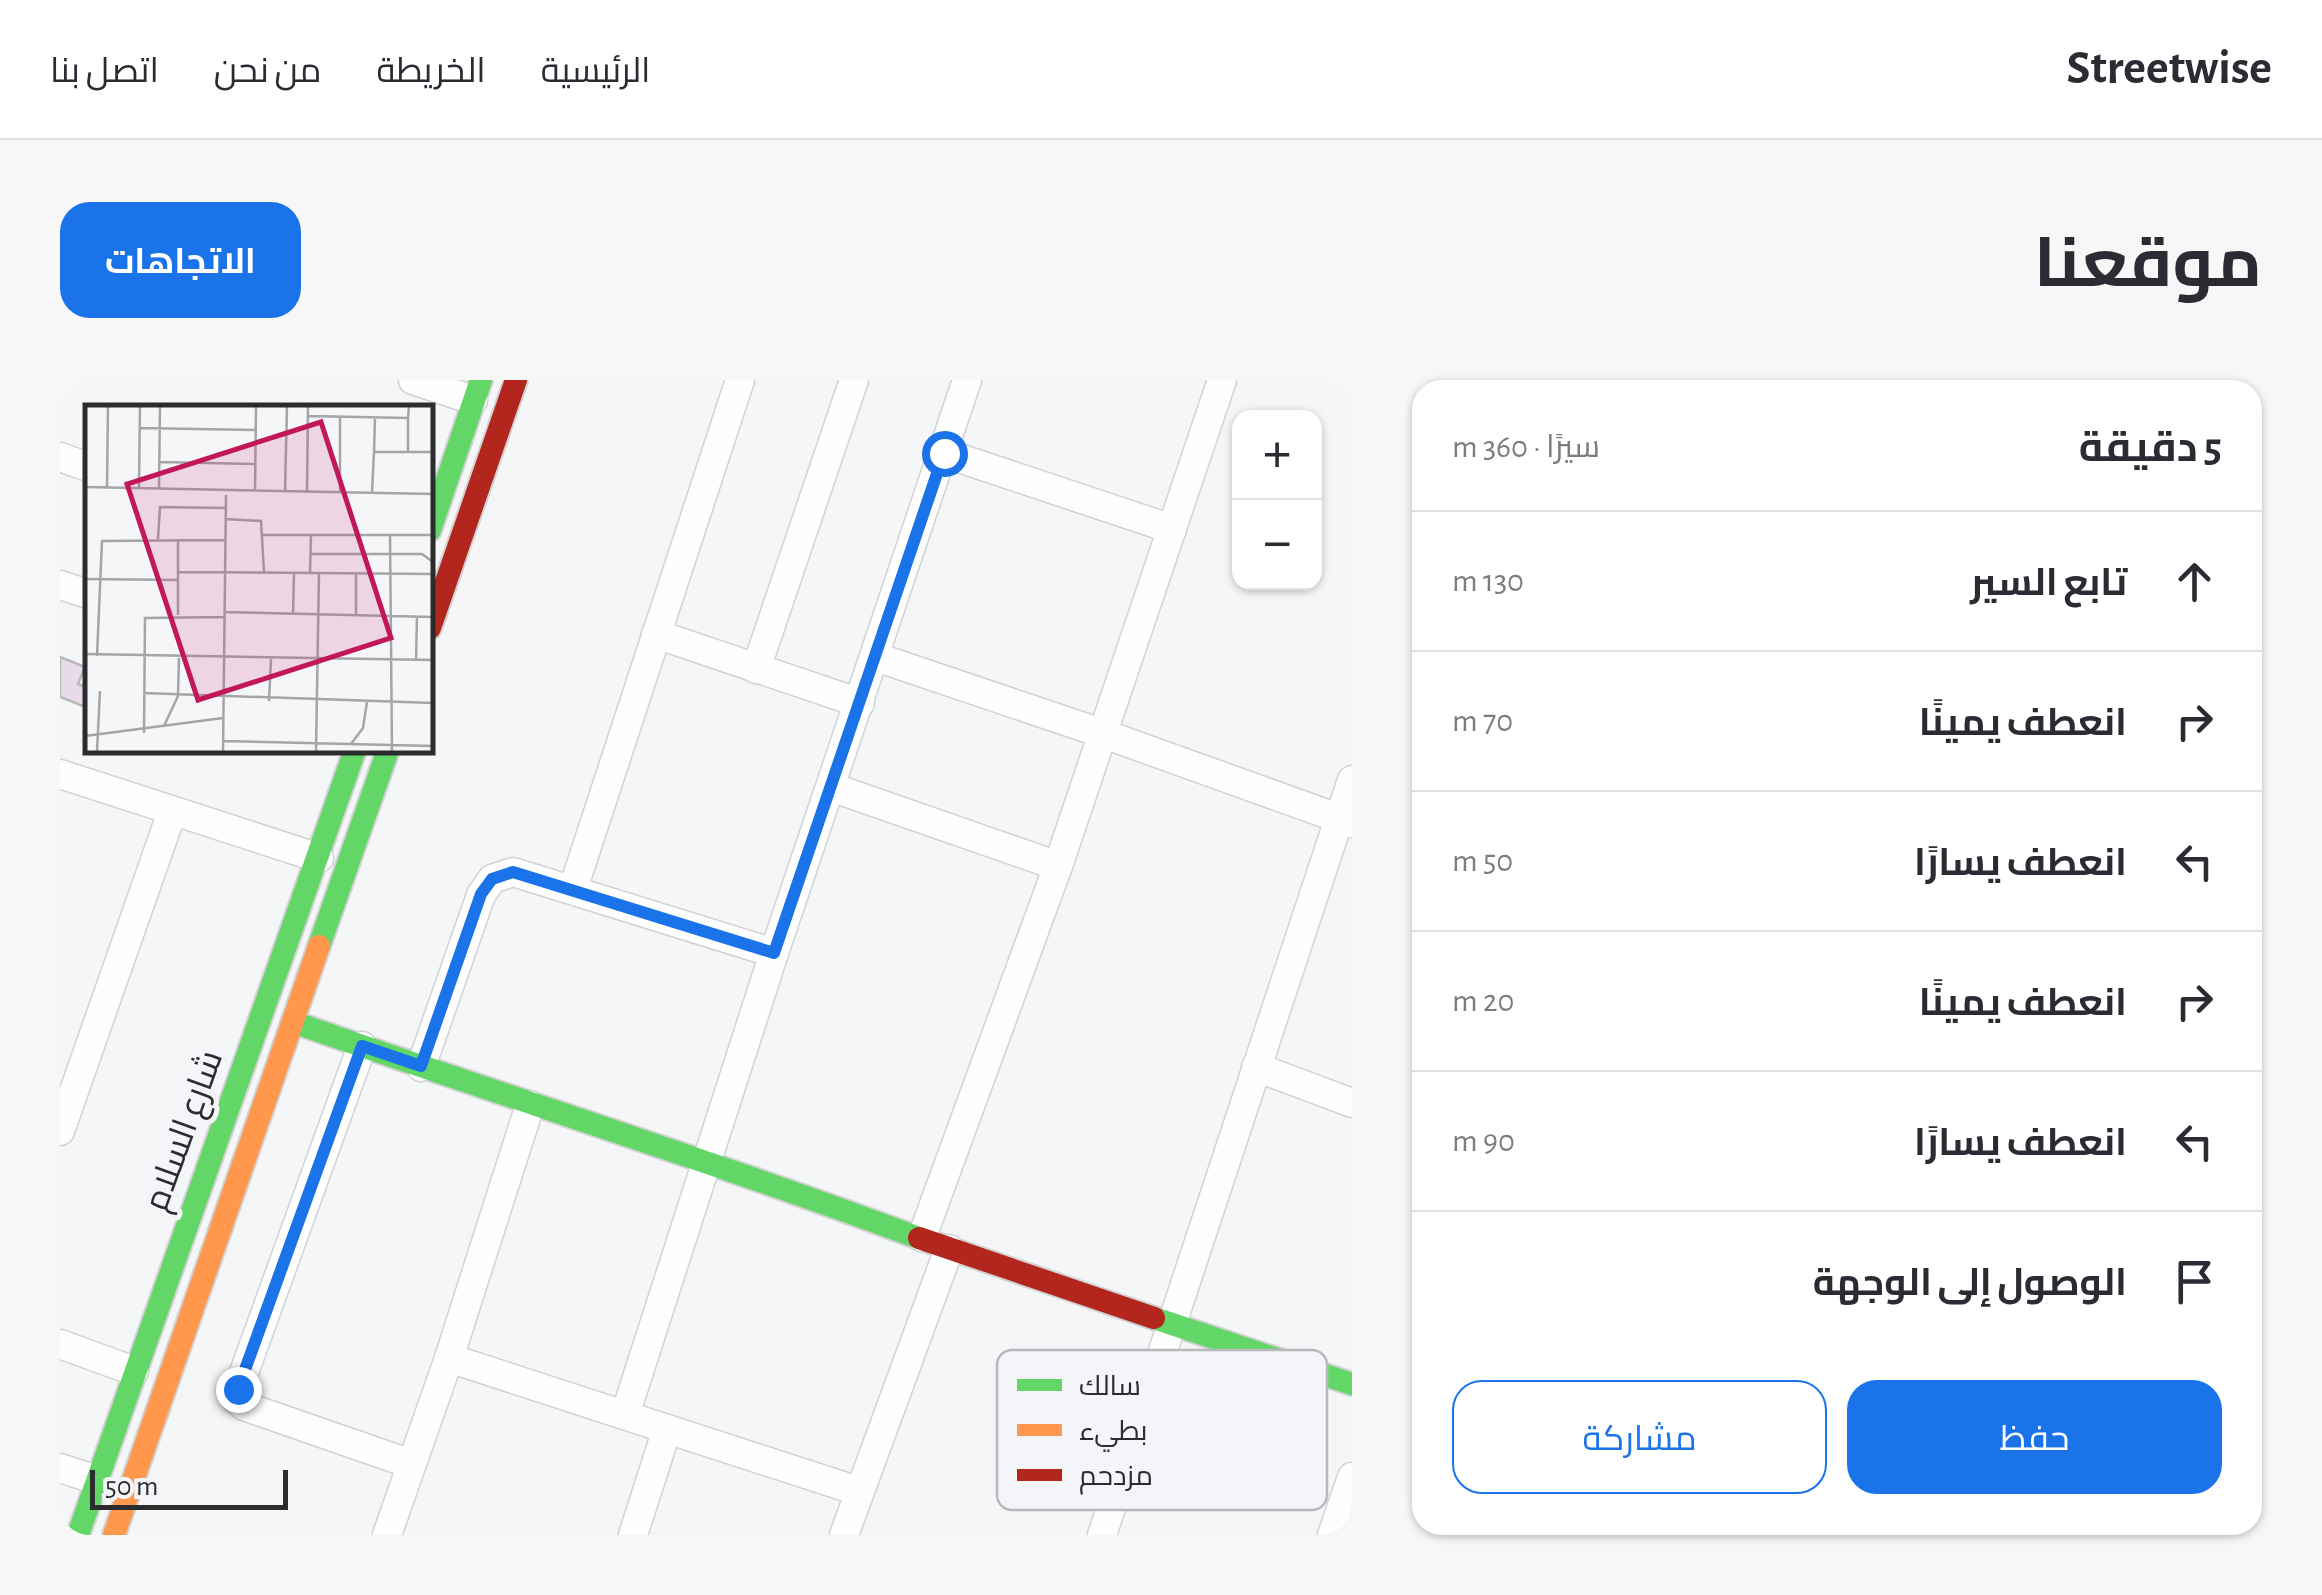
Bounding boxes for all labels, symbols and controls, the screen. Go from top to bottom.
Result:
text: Streetwise [2067,45,2272,93]
text: اتصل بنا [50,54,159,89]
text: من نحن [214,54,321,89]
text: الخريطة [376,54,486,89]
text: الرئيسية [541,54,651,89]
button: الاتجاهات [60,202,301,318]
text: موقعنا [2034,230,2262,300]
inset map [85,405,432,752]
map controls [1232,410,1322,590]
button: + [1232,410,1322,500]
text: 5 دقيقة [2079,427,2222,469]
route start [922,431,968,477]
text: سيرًا · 360 m [1452,431,1600,463]
button: − [1232,500,1322,590]
icon: ahead [2167,554,2222,609]
text: 130 m [1452,565,1524,597]
text: تابع السير [1970,565,2127,603]
icon: right [2167,694,2222,749]
text: 70 m [1452,705,1513,737]
text: انعطف يمينًا [1919,705,2127,743]
icon: left [2167,834,2222,889]
text: 50 m [1452,845,1513,877]
text: انعطف يسارًا [1914,845,2127,883]
icon: right [2167,974,2222,1029]
text: 20 m [1452,985,1514,1017]
text: انعطف يمينًا [1919,985,2127,1023]
street label: شارع السلام [139,1046,234,1218]
icon: left [2167,1114,2222,1169]
text: 90 m [1452,1125,1515,1157]
text: انعطف يسارًا [1914,1125,2127,1163]
icon: arrive [2167,1254,2222,1309]
text: الوصول إلى الوجهة [1813,1265,2127,1303]
legend [997,1350,1327,1510]
route end [216,1367,262,1413]
text: سالك [1079,1373,1141,1401]
button: مشاركة [1452,1380,1827,1494]
button: حفظ [1847,1380,2222,1494]
text: بطيء [1079,1418,1147,1452]
text: مزدحم [1079,1463,1153,1495]
scale bar [90,1465,288,1510]
text: 50 m [105,1473,159,1501]

